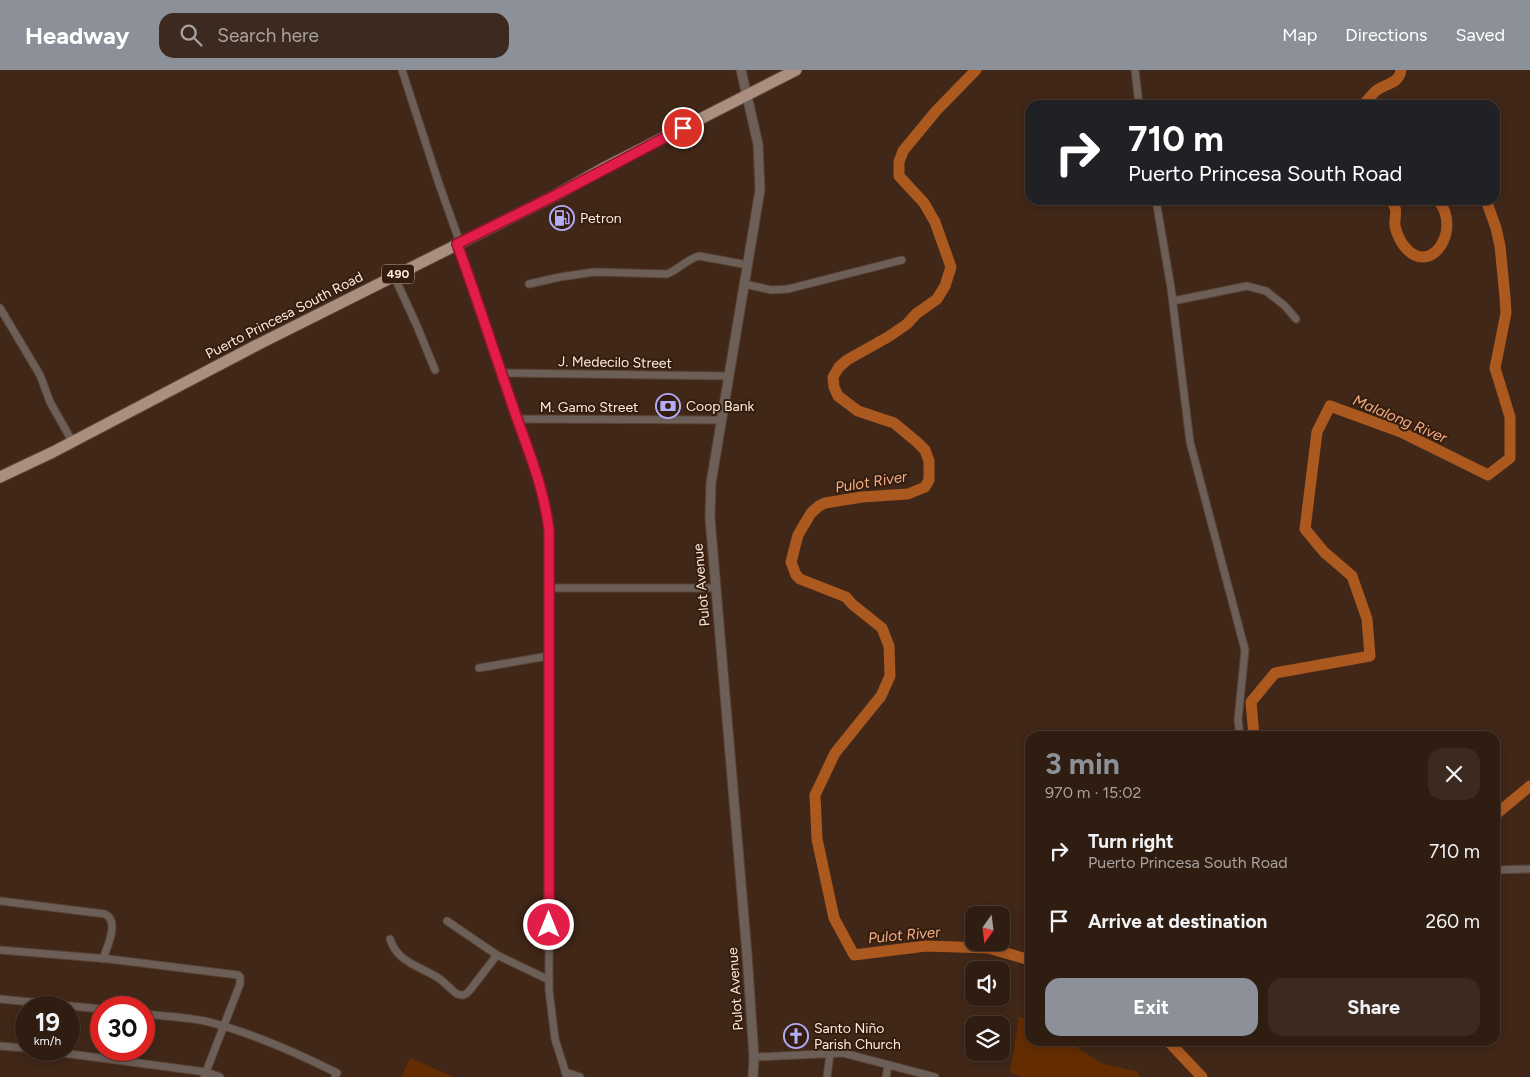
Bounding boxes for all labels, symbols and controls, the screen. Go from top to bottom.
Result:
search box [159,13,509,58]
text: Headway [25,21,129,50]
icon: search [177,21,205,49]
text: Search here [217,24,319,47]
text: Map [1282,24,1317,46]
text: Directions [1345,24,1427,46]
text: Saved [1455,24,1505,46]
pin [662,107,704,149]
icon: arrive [669,114,697,142]
text: 710 m [1128,118,1224,160]
icon: right [1045,120,1110,185]
text: Puerto Princesa South Road [1128,160,1402,187]
fuel station icon: Petron [549,205,575,231]
place label: Petron [580,210,622,227]
road number: 490 [382,264,414,283]
street label: Puerto Princesa South Road [203,268,366,363]
street label: J. Medecilo Street [558,353,672,372]
water label: Malalong River [1350,391,1451,447]
bank icon: Coop Bank [655,393,681,419]
place label: Coop Bank [686,398,755,415]
street label: M. Gamo Street [540,399,638,416]
water label: Pulot River [834,467,909,497]
street label: Pulot Avenue [689,542,714,627]
text: 3 min [1045,745,1120,782]
button: close [1428,748,1480,800]
text: 970 m · 15:02 [1045,783,1142,802]
text: Turn right [1088,830,1174,853]
icon: right [1045,837,1073,865]
text: 710 m [1429,840,1480,863]
text: Puerto Princesa South Road [1088,853,1288,872]
position arrow [522,898,574,950]
north arrow [965,906,1010,951]
map controls [965,906,1010,1061]
icon: arrive [1045,907,1073,935]
text: Arrive at destination [1088,910,1267,933]
text: 260 m [1426,910,1480,933]
water label: Pulot River [867,923,942,947]
street label: Pulot Avenue [724,947,747,1031]
button: sound [965,961,1010,1006]
button: Exit [1045,978,1258,1036]
button: Share [1268,978,1480,1036]
speed limit sign: 30 [90,996,155,1061]
text: 19 [35,1007,60,1037]
button: layers [965,1016,1010,1061]
place label: Santo Niño Parish Church [814,1020,901,1053]
church icon: Santo Niño Parish Church [783,1023,809,1049]
text: km/h [34,1034,61,1048]

